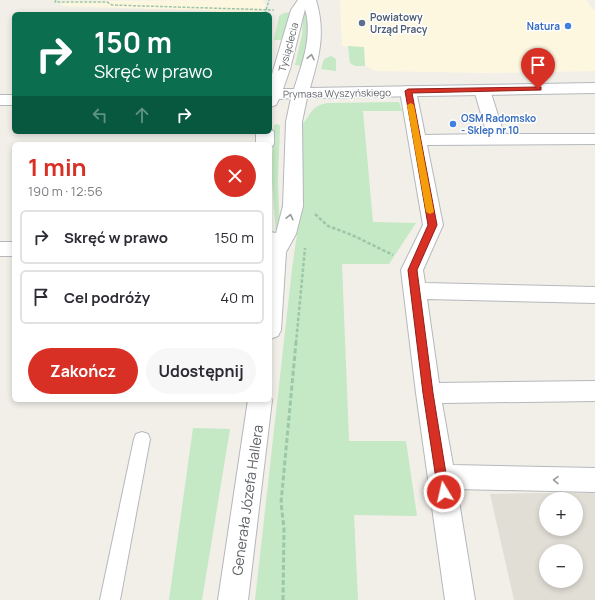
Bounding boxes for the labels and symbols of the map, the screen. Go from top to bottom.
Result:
place label: Powiatowy Urząd Pracy [370,10,428,36]
marker: Powiatowy Urząd Pracy [357,18,367,28]
place label: Natura [527,19,560,33]
street label: Tysiąclecia [275,21,301,73]
marker: Natura [563,21,573,31]
pin [521,48,555,89]
one-way arrow [306,53,314,60]
street label: Prymasa Wyszyńskiego [283,85,391,101]
place label: OSM Radomsko - Sklep nr 10 [461,111,536,137]
marker: OSM Radomsko - Sklep nr 10 [448,119,458,129]
one-way arrow [286,213,294,220]
street label: Generała Józefa Hallera [227,423,267,577]
position arrow [423,471,465,513]
one-way arrow [553,475,559,484]

